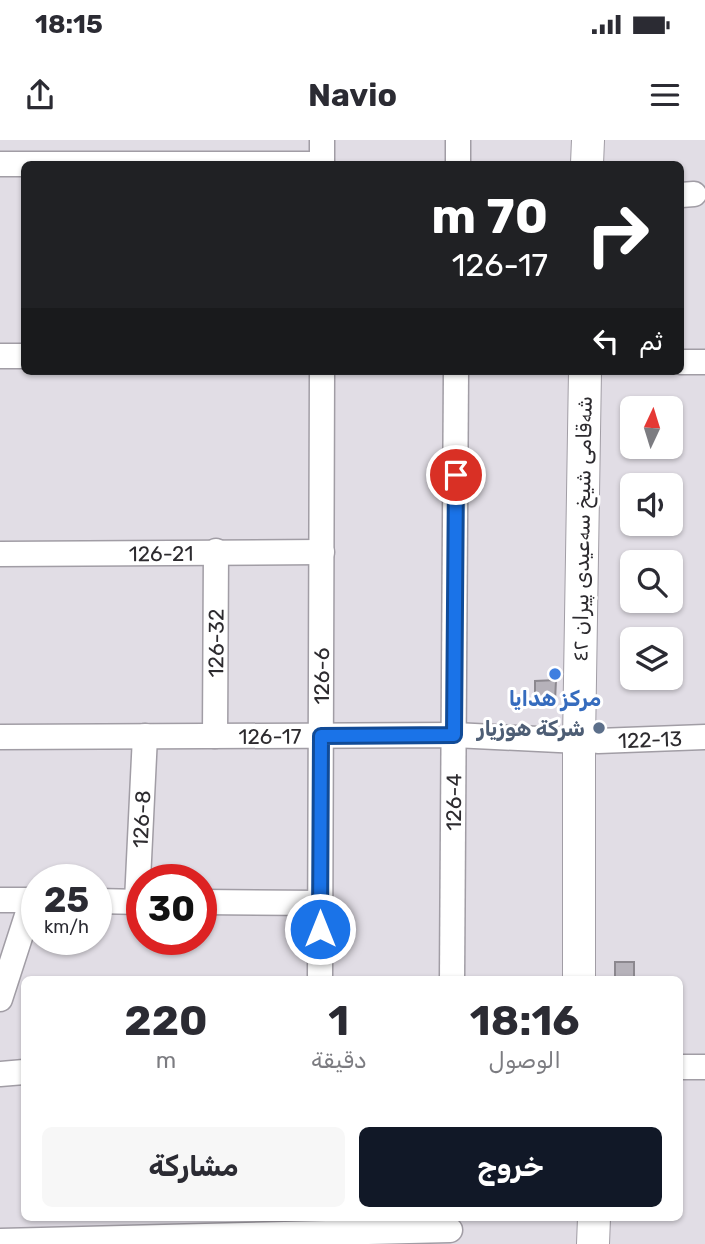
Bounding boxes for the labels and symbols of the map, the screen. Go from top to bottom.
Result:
street label: شەقامی شیخ سەعیدی پیران ٤٢ [567,396,599,662]
north arrow [620,396,682,458]
pin [426,445,486,505]
street label: 126-21 [129,540,193,566]
street label: 126-32 [203,609,228,677]
street label: 126-6 [308,648,334,704]
marker: مركز هدايا [547,666,563,682]
place label: مركز هدايا [509,686,601,712]
place label: شرکة هوزیار [475,716,585,742]
marker: شرکة هوزیار [591,720,607,736]
street label: 126-17 [238,723,302,748]
street label: 122-13 [617,725,683,753]
street label: 126-4 [440,773,466,831]
street label: 126-8 [127,790,155,848]
speed limit sign: 30 [126,864,217,955]
position arrow [283,892,357,966]

